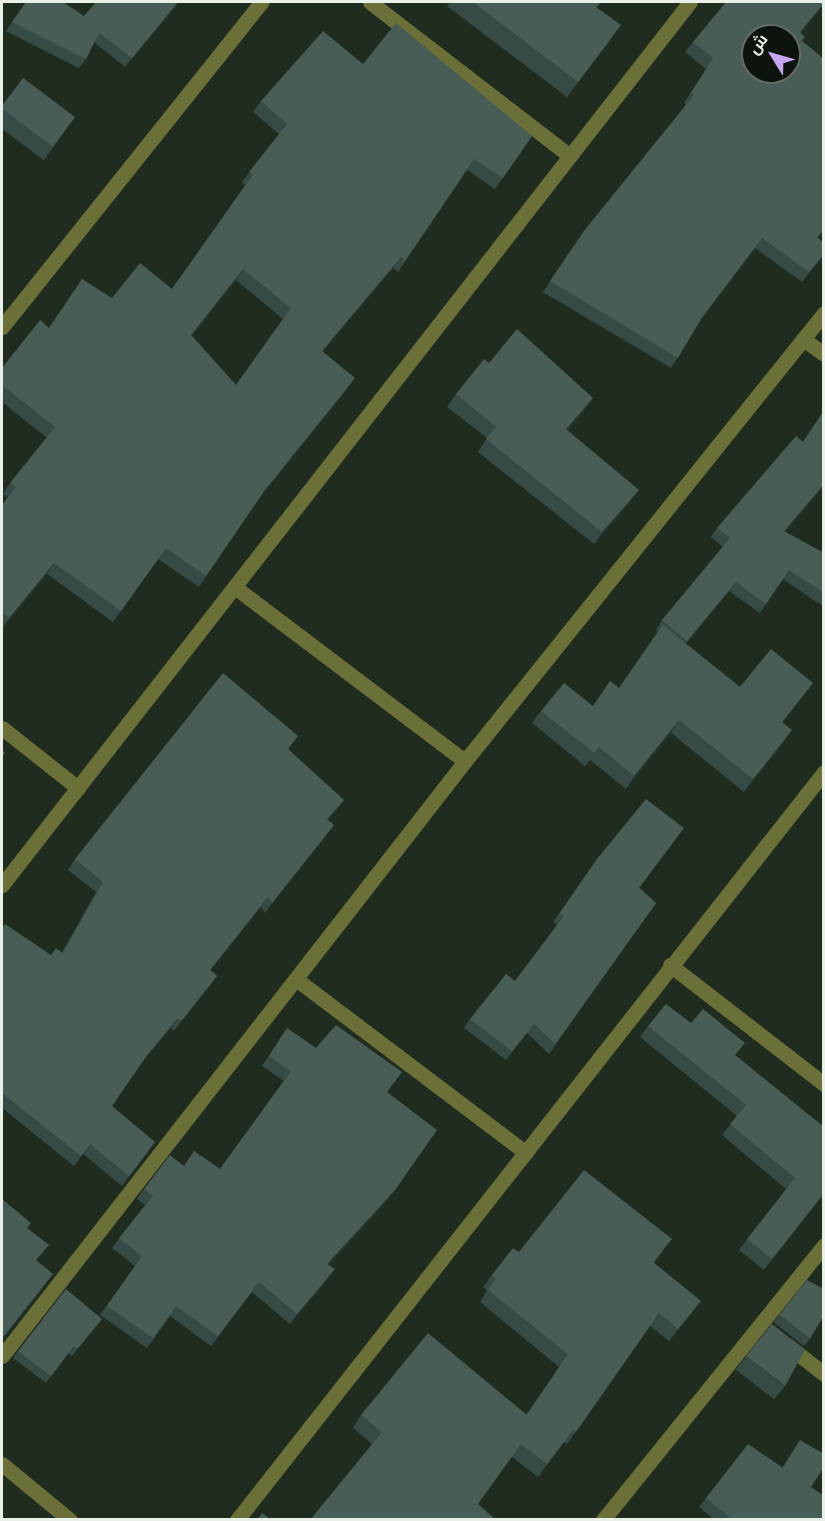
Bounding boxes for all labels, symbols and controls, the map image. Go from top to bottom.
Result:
north arrow [741,24,801,84]
text: ش [744,30,772,59]

